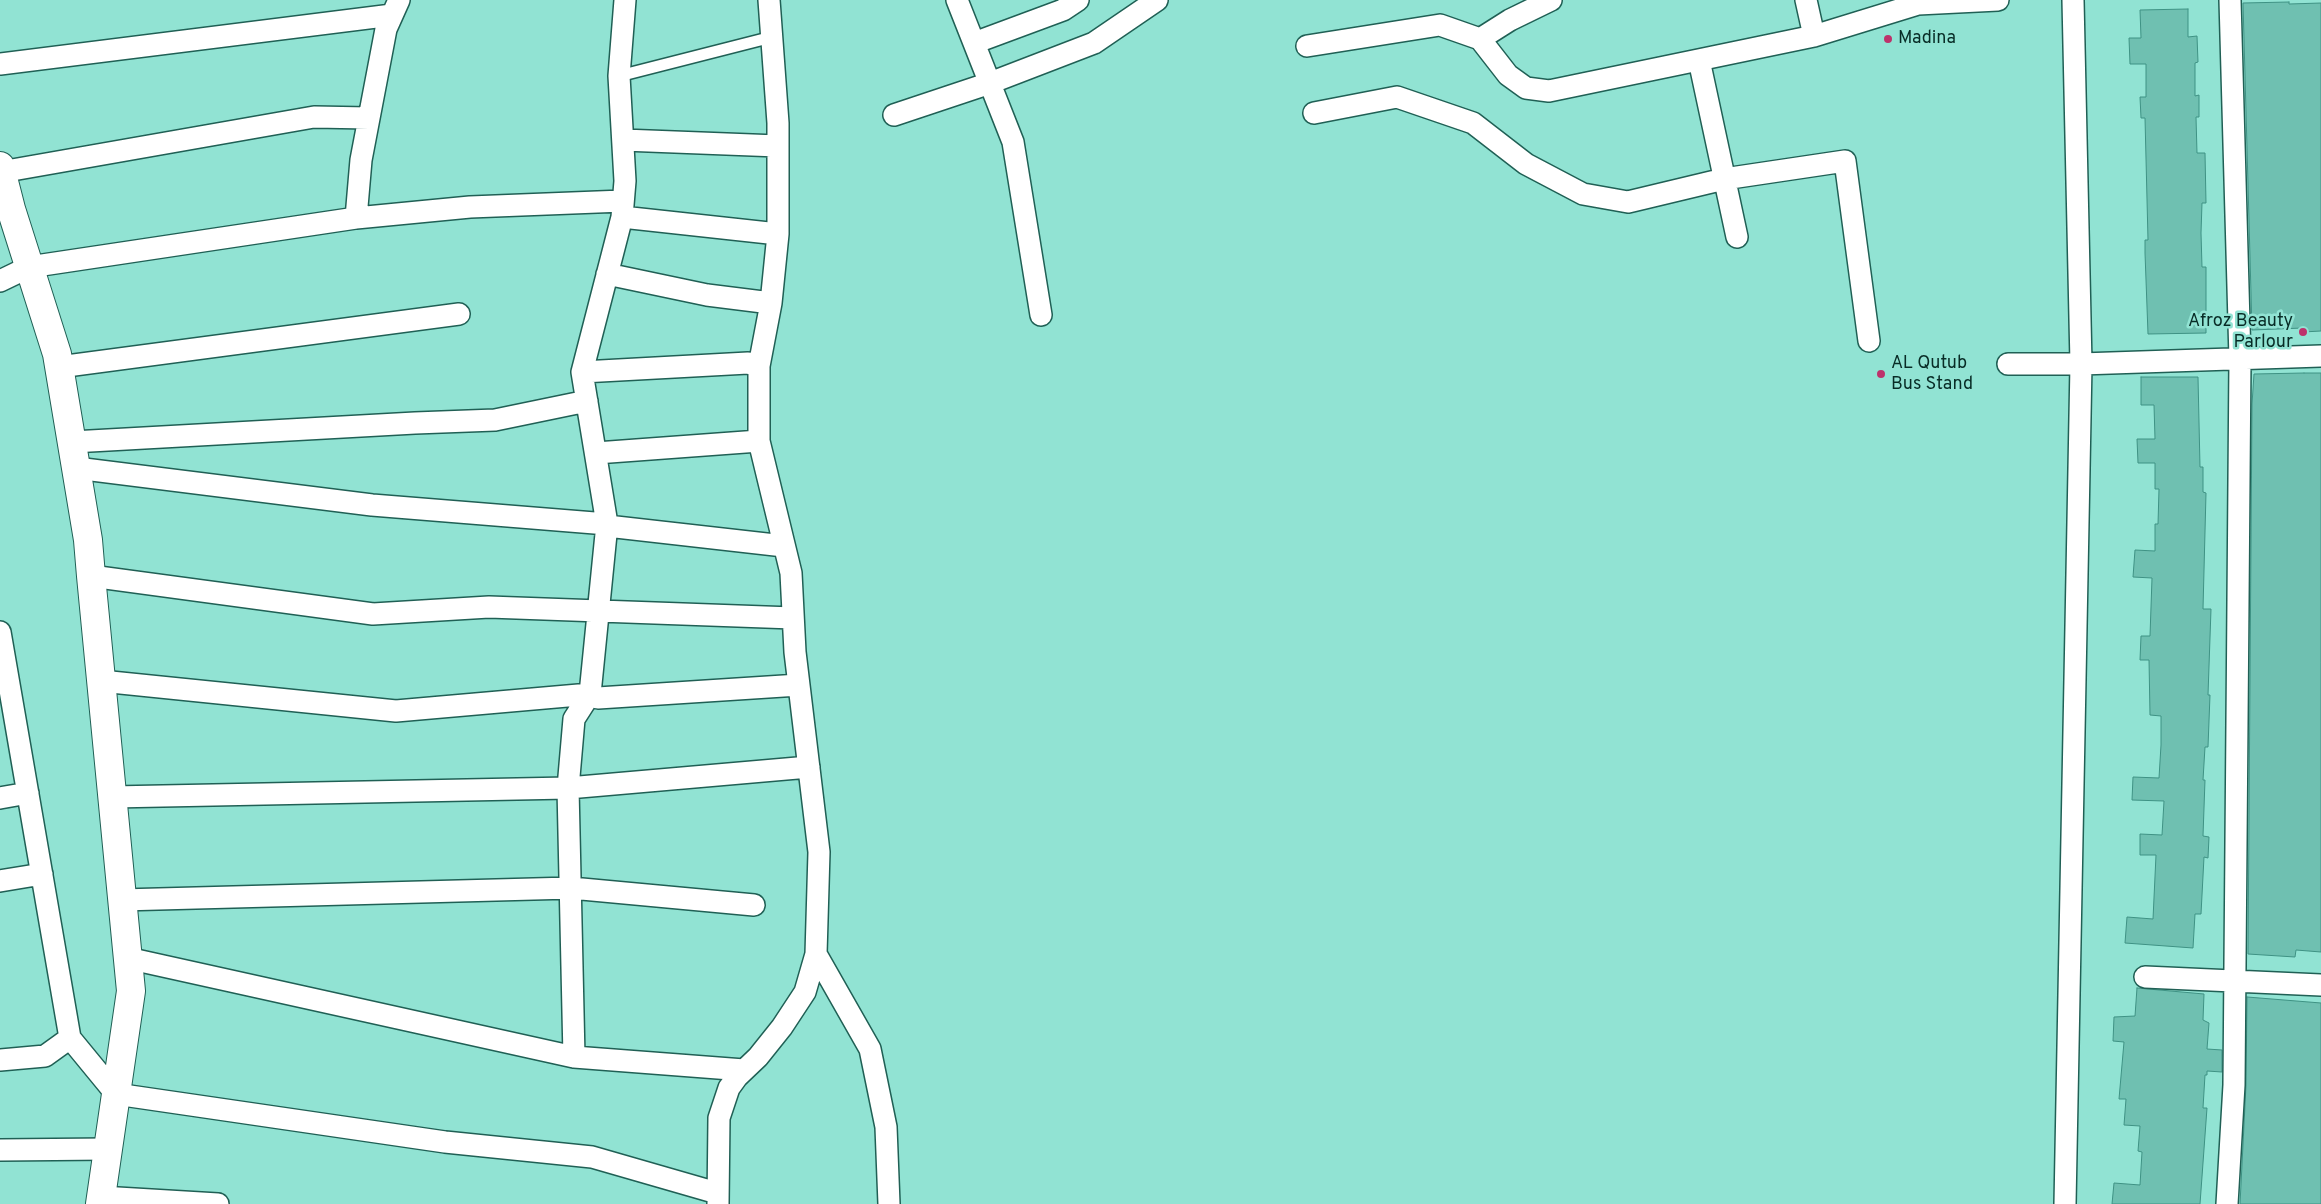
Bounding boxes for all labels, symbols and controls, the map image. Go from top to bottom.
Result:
place label: Madina [1898,28,1956,50]
marker: Madina [1882,33,1894,45]
place label: Afroz Beauty Parlour [2188,311,2293,354]
marker: Afroz Beauty Parlour [2297,326,2309,338]
place label: AL Qutub Bus Stand [1891,353,1973,396]
marker: AL Qutub Bus Stand [1875,368,1887,380]

